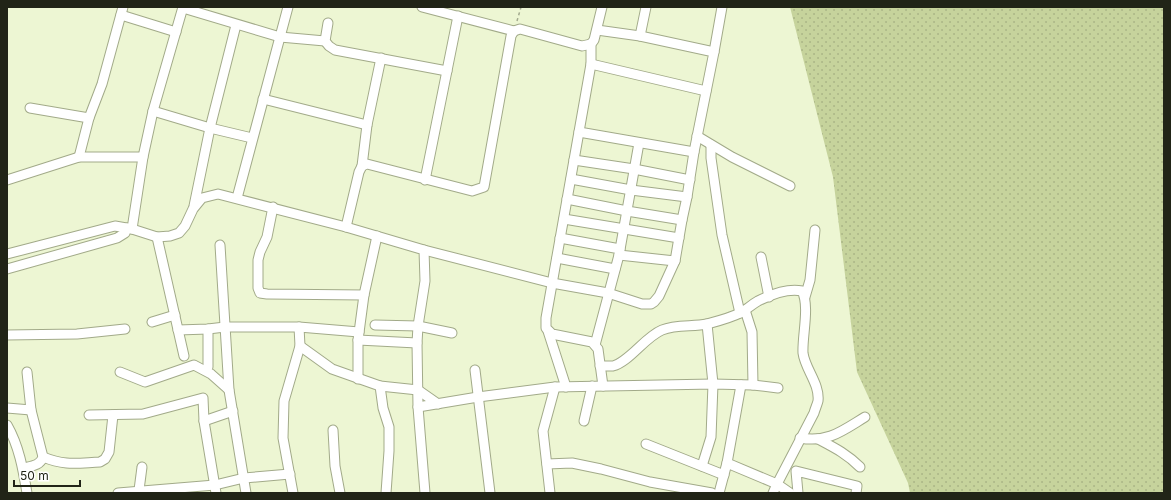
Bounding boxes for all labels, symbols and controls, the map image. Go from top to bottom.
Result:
scale bar [14,462,80,488]
text: 50 m [20,468,49,483]

